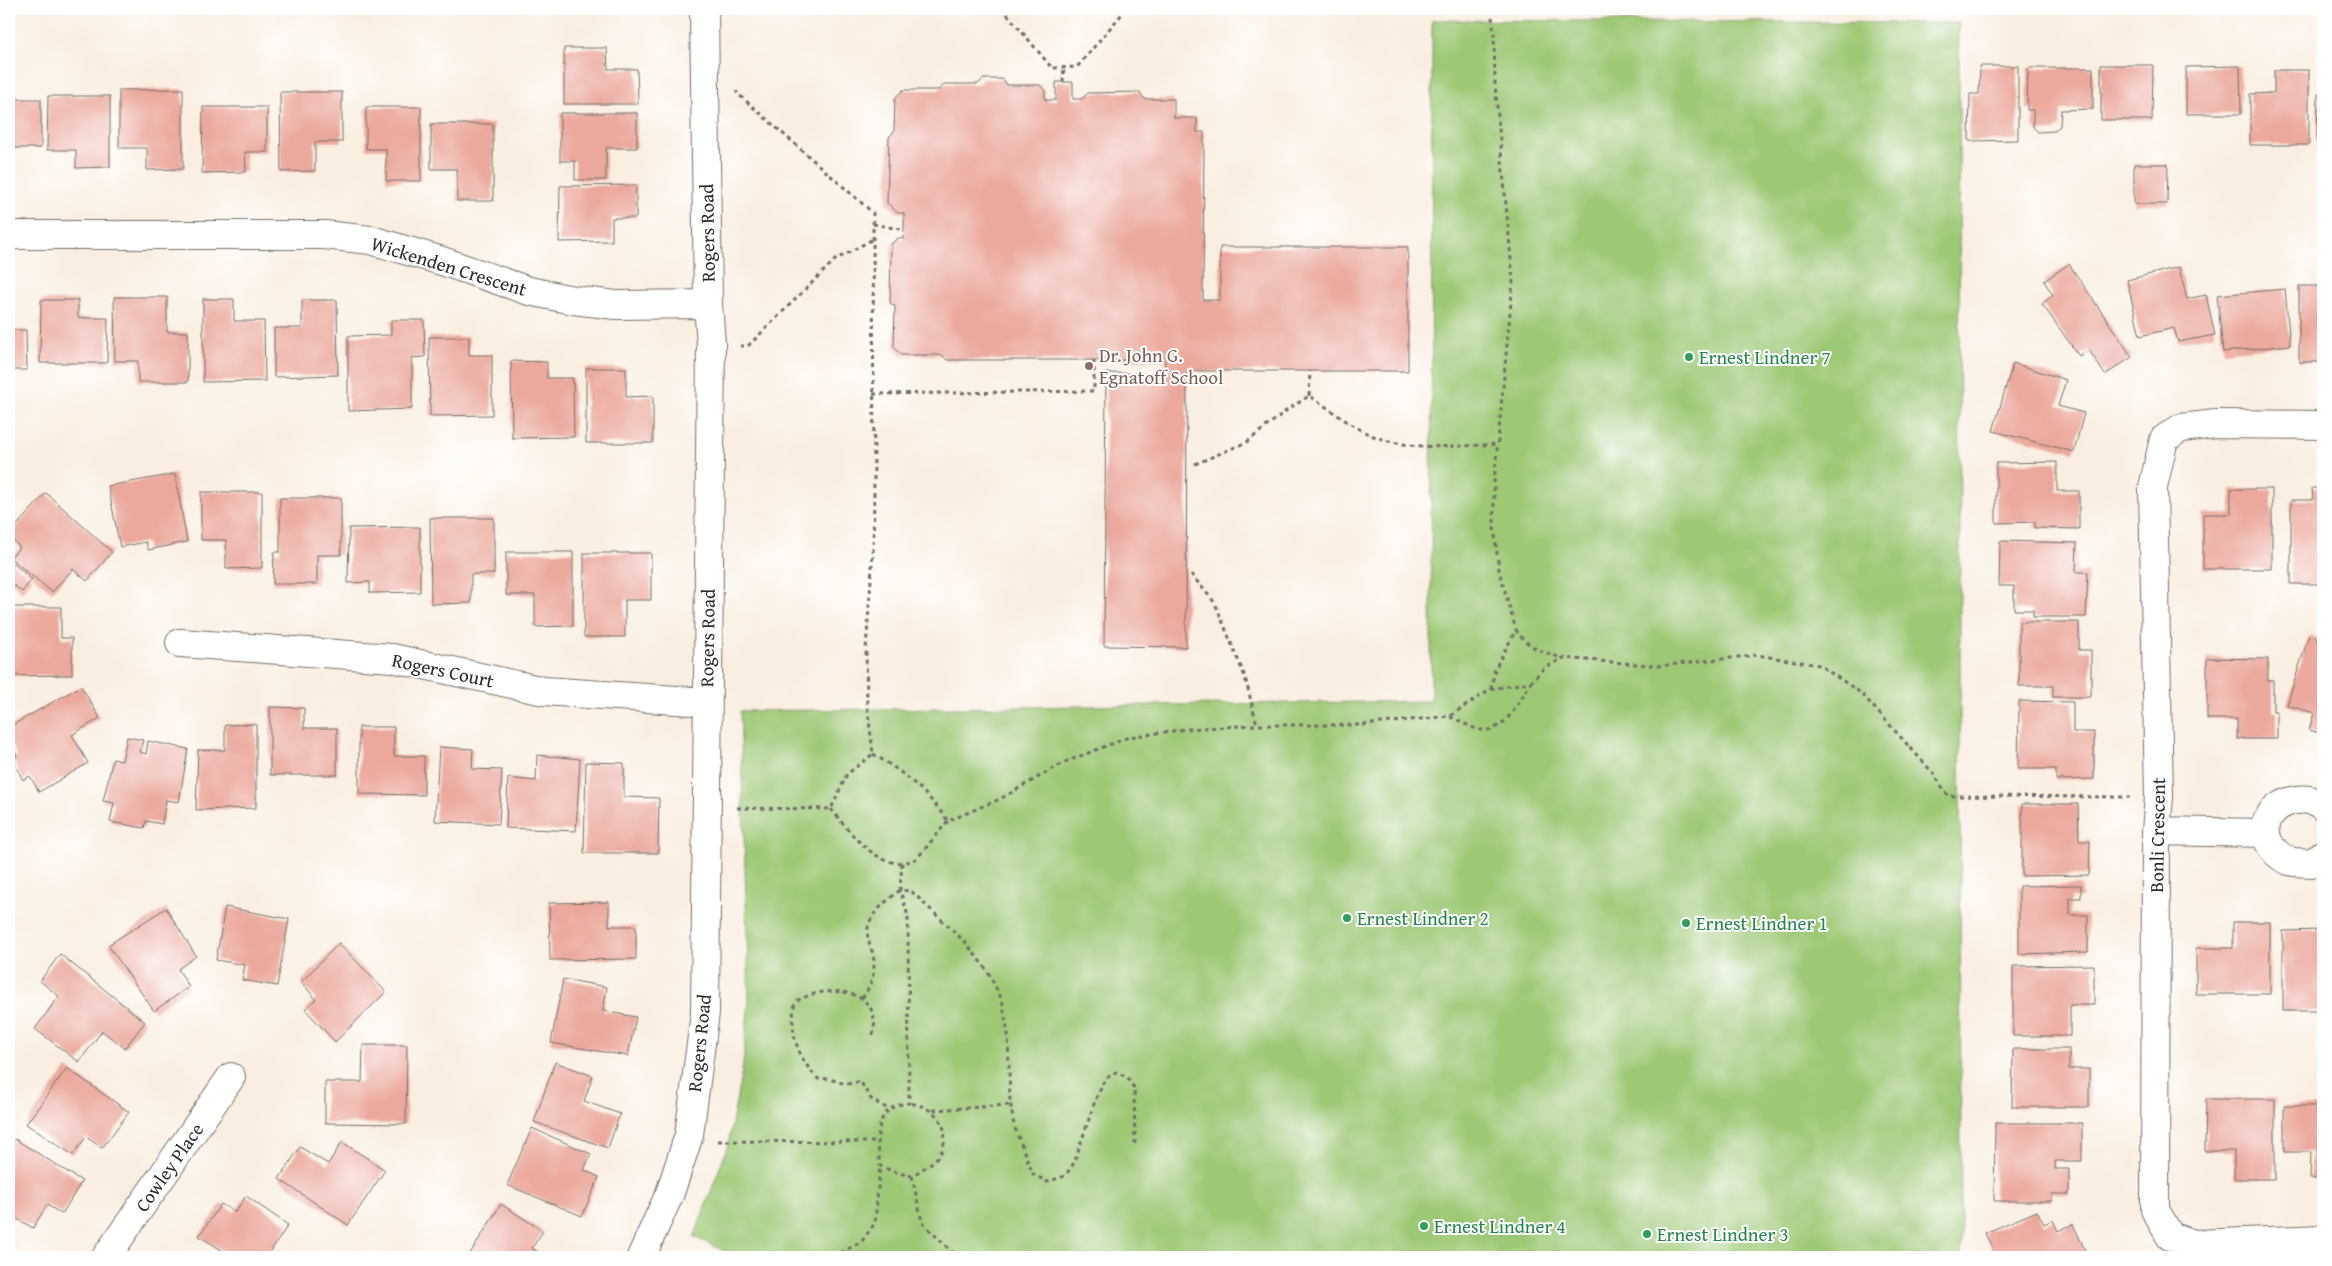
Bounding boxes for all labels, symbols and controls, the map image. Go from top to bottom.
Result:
street label: Rogers Road [692,183,722,282]
street label: Wickenden Crescent [368,229,531,303]
place label: Dr. John G. Egnatoff School [1099,341,1223,391]
place label: Ernest Lindner 7 [1699,343,1831,371]
marker: Ernest Lindner 7 [1683,351,1695,363]
marker: Dr. John G. Egnatoff School [1083,360,1095,372]
street label: Rogers Road [692,588,722,687]
street label: Rogers Court [390,646,497,695]
street label: Bonli Crescent [2142,777,2172,893]
place label: Ernest Lindner 2 [1357,904,1489,932]
place label: Ernest Lindner 1 [1696,909,1828,937]
marker: Ernest Lindner 2 [1341,912,1353,924]
marker: Ernest Lindner 1 [1680,917,1692,929]
street label: Rogers Road [680,992,718,1093]
street label: Cowley Place [128,1117,210,1217]
place label: Ernest Lindner 4 [1434,1212,1566,1240]
marker: Ernest Lindner 4 [1418,1220,1430,1232]
place label: Ernest Lindner 3 [1657,1220,1789,1248]
marker: Ernest Lindner 3 [1641,1228,1653,1240]

